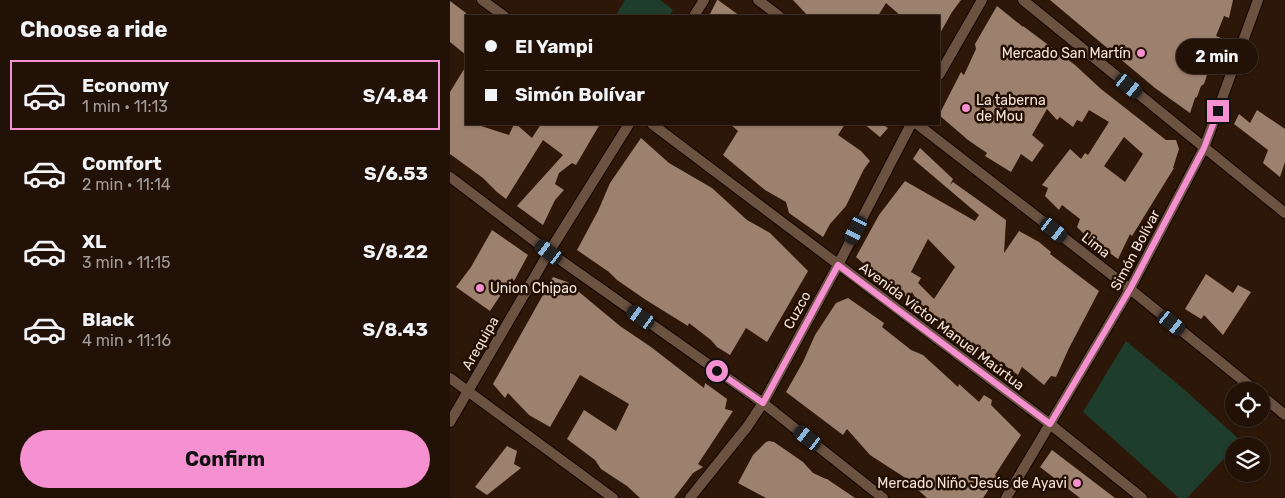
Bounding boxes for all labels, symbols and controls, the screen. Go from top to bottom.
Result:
text: Choose a ride [20,16,167,43]
text: El Yampi [515,35,593,58]
callout: 2 min [1177,38,1259,74]
place label: Mercado San Martín [1002,45,1131,62]
marker: Mercado San Martín [1135,47,1147,59]
text: 2 min [1195,47,1239,66]
car [1112,71,1145,101]
icon: car [22,73,67,118]
text: Economy [82,74,169,97]
text: Simón Bolívar [515,83,645,106]
text: S/4.84 [363,84,428,107]
place label: La taberna de Mou [976,92,1046,125]
text: 1 min · 11:13 [82,97,168,116]
route end [1207,100,1229,122]
marker: La taberna de Mou [960,102,972,114]
icon: car [22,151,67,196]
text: Comfort [82,152,162,175]
text: S/6.53 [364,162,428,185]
text: 2 min · 11:14 [82,175,171,194]
street label: Simón Bolívar [1107,206,1164,294]
car [842,213,869,247]
car [1037,215,1070,245]
icon: car [22,229,67,274]
street label: Lima [1078,229,1113,262]
text: XL [82,230,106,253]
car [532,237,565,267]
text: S/8.22 [363,240,428,263]
text: 3 min · 11:15 [82,253,171,272]
street label: Avenida Víctor Manuel Maúrtua [856,259,1028,394]
place label: Union Chipao [490,280,577,297]
marker: Union Chipao [474,282,486,294]
street label: Cuzco [780,288,815,332]
car [624,302,657,332]
icon: car [22,307,67,352]
text: Black [82,308,134,331]
car [1155,308,1188,338]
street label: Arequipa [458,314,502,373]
text: S/8.43 [362,318,428,341]
text: 4 min · 11:16 [82,331,171,350]
route start [706,360,728,382]
map controls [1225,382,1270,482]
button: locate [1225,382,1270,427]
car [791,423,824,453]
button: Confirm [20,430,430,488]
button: layers [1225,437,1270,482]
place label: Mercado Niño Jesús de Ayavi [877,475,1067,492]
marker: Mercado Niño Jesús de Ayavi [1071,477,1083,489]

